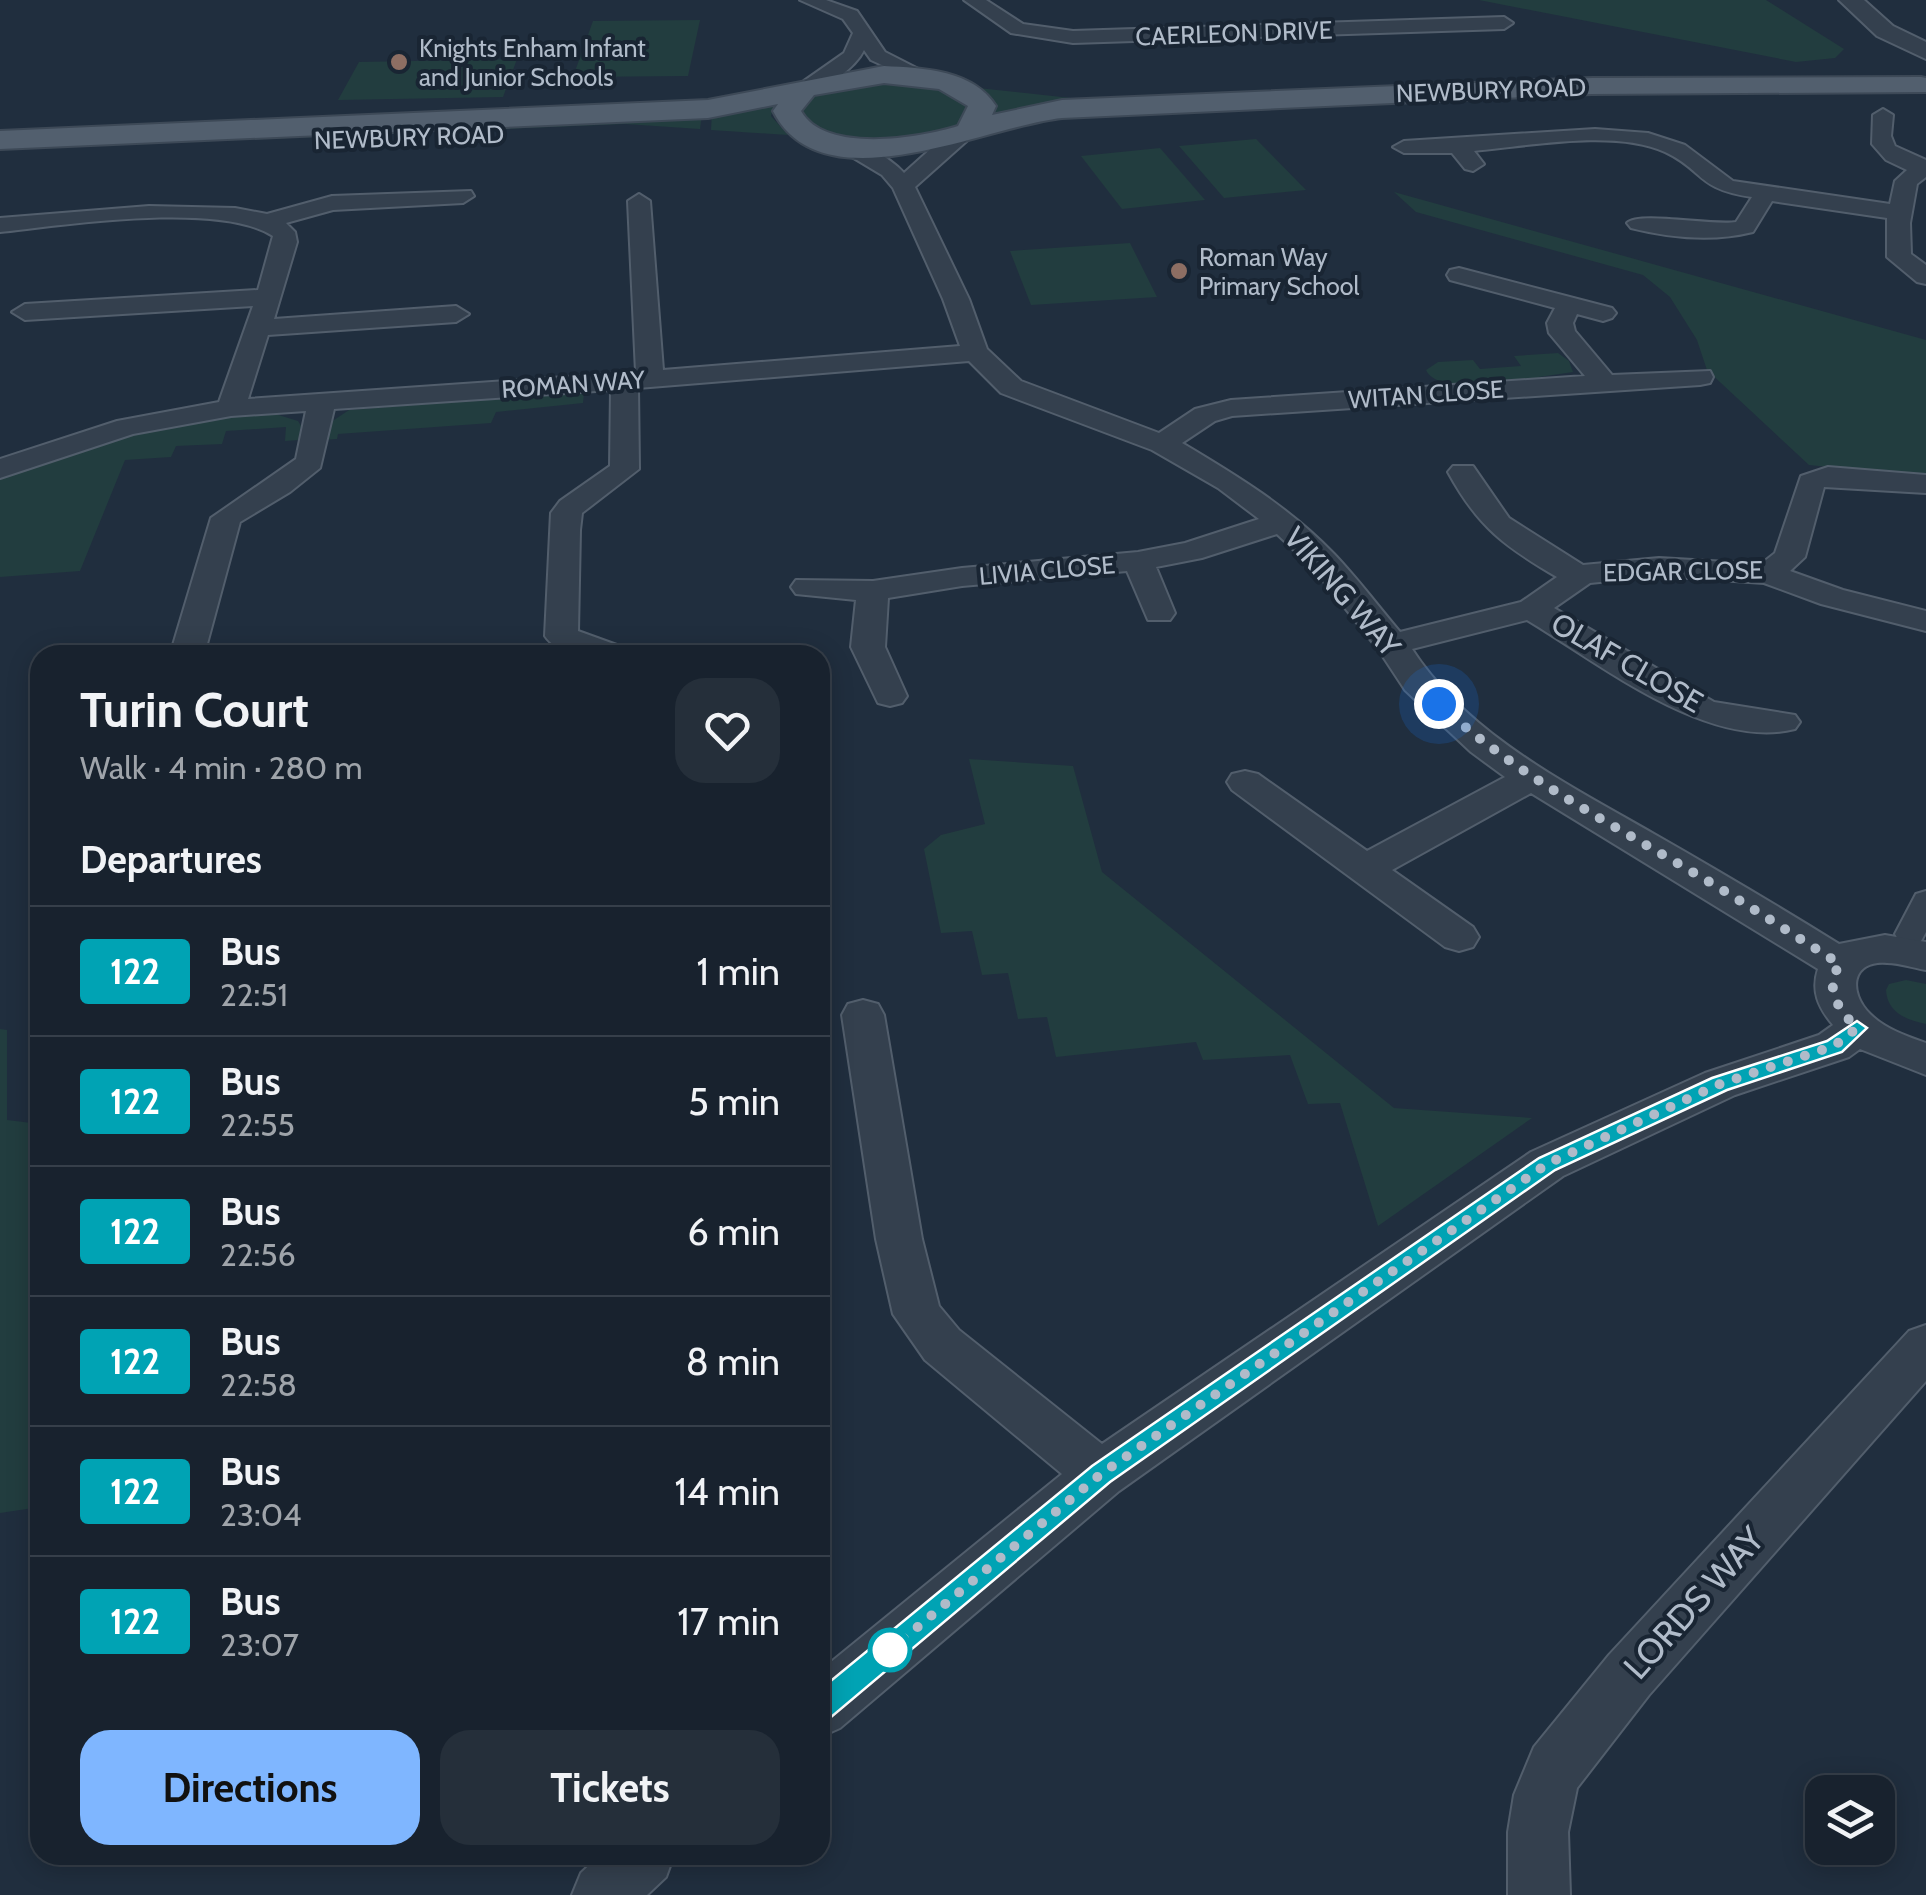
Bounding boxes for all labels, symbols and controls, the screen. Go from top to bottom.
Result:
street label: CAERLEON DRIVE [1135,15,1333,51]
place label: Knights Enham Infant and Junior Schools [419,33,646,92]
marker: Knights Enham Infant and Junior Schools [388,51,410,73]
street label: NEWBURY ROAD [1395,72,1587,108]
street label: NEWBURY ROAD [313,119,505,155]
place label: Roman Way Primary School [1199,242,1359,301]
marker: Roman Way Primary School [1168,260,1190,282]
street label: ROMAN WAY [500,364,647,404]
street label: WITAN CLOSE [1347,374,1505,414]
street label: VIKING WAY [1276,519,1409,665]
street label: LIVIA CLOSE [978,549,1116,591]
street label: EDGAR CLOSE [1603,555,1763,587]
street label: OLAF CLOSE [1545,604,1710,721]
button: heart [675,678,780,783]
your location [1414,679,1464,729]
text: Turin Court [80,681,309,739]
text: Walk · 4 min · 280 m [80,748,362,787]
text: Departures [80,836,262,883]
text: Bus [220,928,281,975]
text: 1 min [696,948,780,995]
text: 122 [110,950,160,993]
text: 22:51 [220,975,288,1014]
text: Bus [220,1058,281,1105]
text: 5 min [688,1078,780,1125]
text: 122 [110,1080,160,1123]
text: 22:55 [220,1105,295,1144]
text: Bus [220,1188,281,1235]
text: 6 min [687,1208,780,1255]
text: 122 [110,1210,160,1253]
text: 22:56 [220,1235,296,1274]
text: Bus [220,1318,281,1365]
text: 8 min [686,1338,780,1385]
text: 122 [110,1340,160,1383]
text: 22:58 [220,1365,297,1404]
text: Bus [220,1448,281,1495]
text: 14 min [674,1468,780,1515]
text: 122 [110,1470,160,1513]
text: 23:04 [220,1495,302,1534]
street label: LORDS WAY [1614,1517,1774,1687]
text: Bus [220,1578,281,1625]
text: 17 min [677,1598,780,1645]
text: 122 [110,1600,160,1643]
text: 23:07 [220,1625,299,1664]
unlabelled marker [869,1629,911,1671]
button: Directions [80,1730,420,1845]
button: Tickets [440,1730,780,1845]
map controls [1805,1775,1895,1865]
button: layers [1805,1775,1895,1865]

